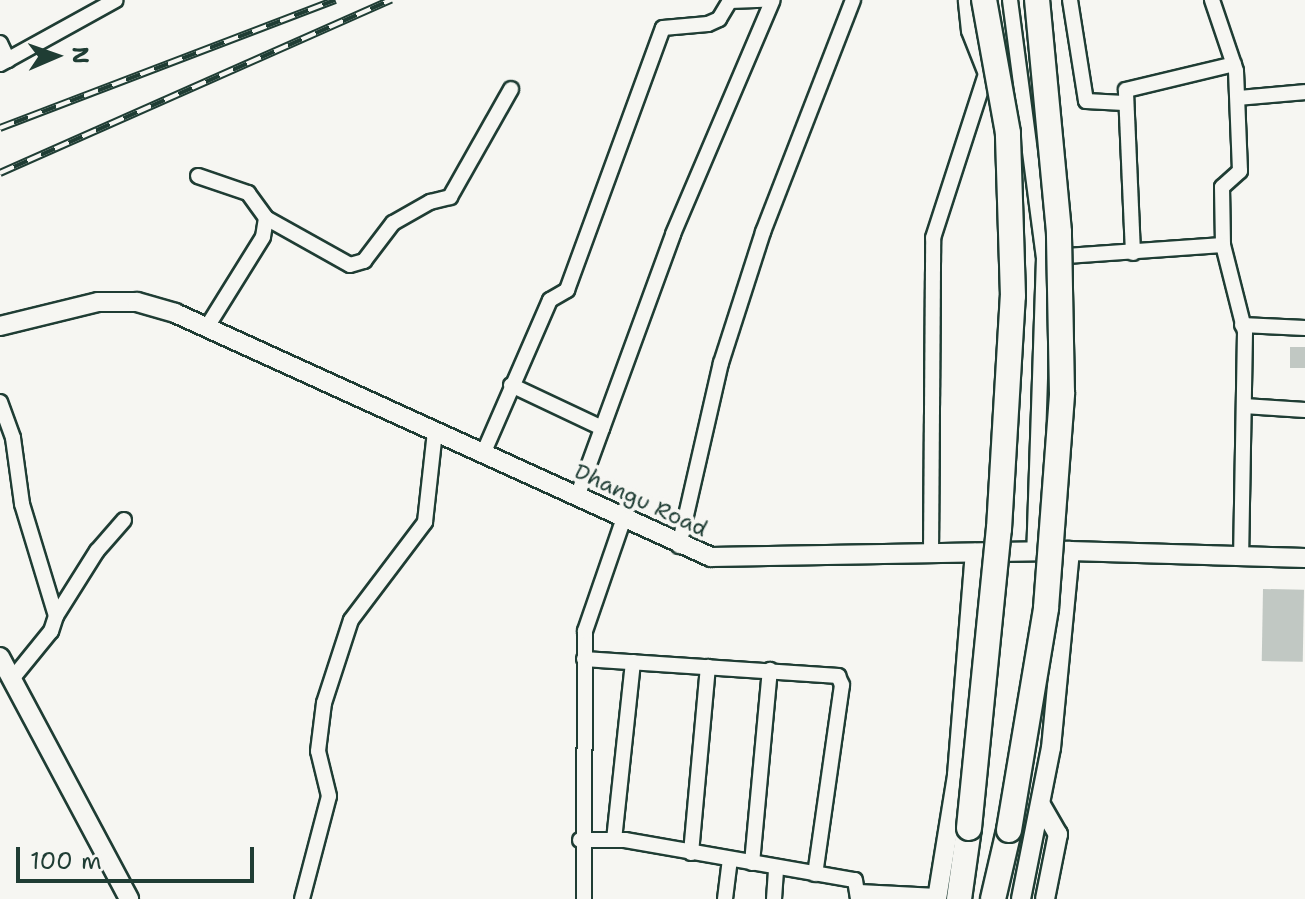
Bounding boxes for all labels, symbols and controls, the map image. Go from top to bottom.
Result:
north arrow [16,16,96,96]
text: N [66,46,95,64]
street label: Dhangu Road [570,458,712,542]
scale bar [20,831,258,881]
text: 100 m [30,845,102,877]

